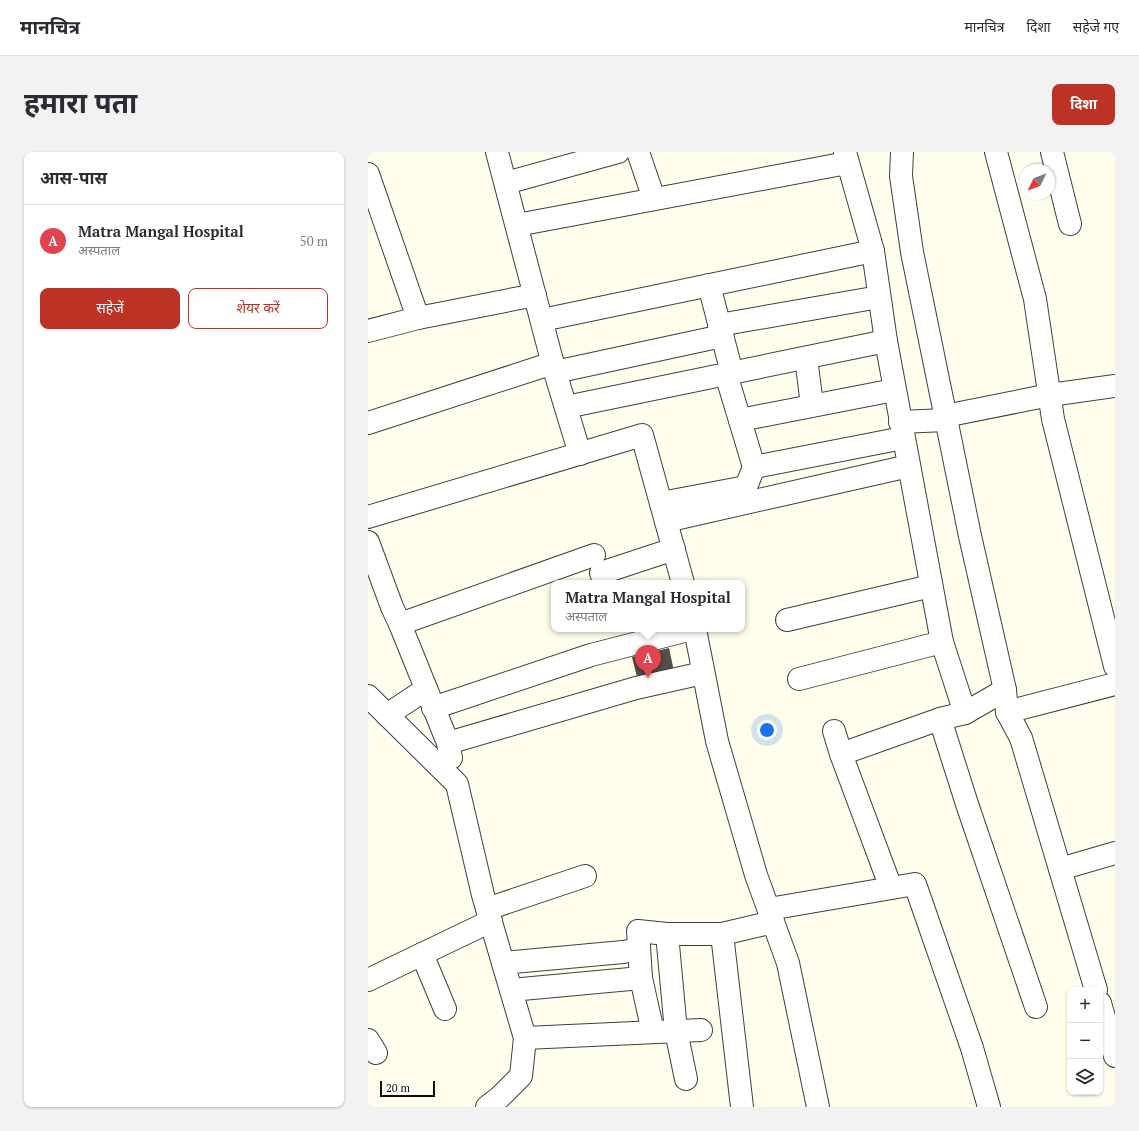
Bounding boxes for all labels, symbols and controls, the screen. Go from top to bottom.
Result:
text: मानचित्र [20,14,80,39]
text: मानचित्र [964,17,1004,36]
text: दिशा [1026,17,1051,36]
text: सहेजे गए [1073,17,1119,36]
text: हमारा पता [24,84,137,121]
button: दिशा [1052,84,1115,125]
north arrow [1019,164,1055,200]
text: आस-पास [40,166,107,189]
text: Matra Mangal Hospital [78,221,244,241]
text: A [48,232,58,250]
text: 50 m [300,232,328,250]
text: अस्पताल [78,241,120,259]
button: सहेजें [40,288,180,329]
button: शेयर करें [188,288,328,329]
popup [551,580,745,632]
text: Matra Mangal Hospital [565,587,731,607]
text: अस्पताल [565,607,607,625]
pin: A [635,645,661,678]
your location [757,720,777,740]
map controls [1067,987,1103,1095]
button: + [1067,987,1103,1023]
button: − [1067,1023,1103,1059]
button: layers [1067,1059,1103,1095]
scale bar [380,1079,435,1098]
text: 20 m [386,1081,410,1095]

